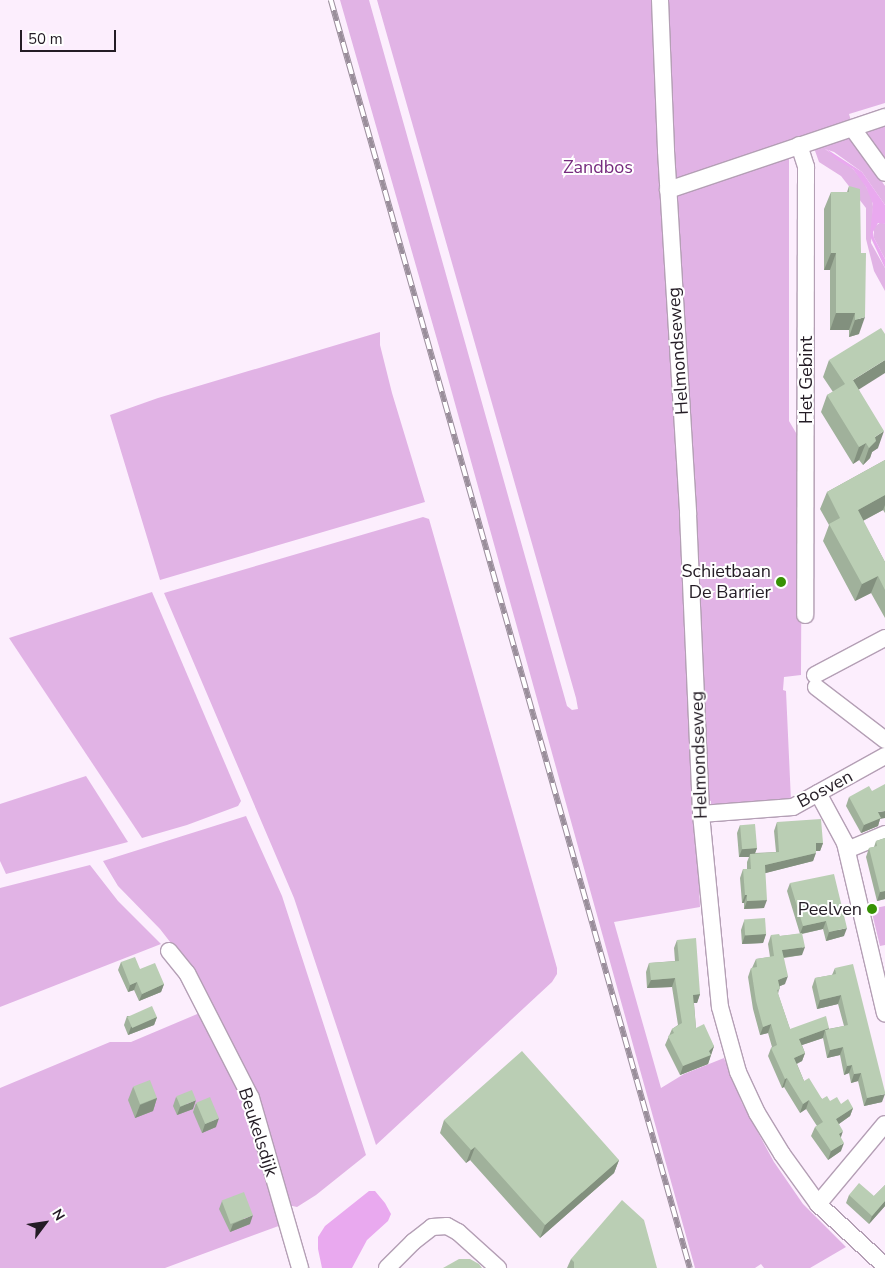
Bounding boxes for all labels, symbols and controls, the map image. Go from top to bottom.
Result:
scale bar [22,20,119,52]
text: 50 m [28,29,63,49]
park label: Zandbos [563,156,633,178]
street label: Helmondseweg [663,286,693,416]
street label: Het Gebint [795,336,817,424]
place label: Schietbaan De Barrier [682,561,771,604]
marker: Schietbaan De Barrier [775,576,787,588]
street label: Helmondseweg [686,691,712,819]
street label: Bosven [794,765,856,813]
place label: Peelven [798,898,862,920]
marker: Peelven [866,903,878,915]
street label: Beukelsdijk [234,1085,282,1179]
north arrow [20,1198,70,1248]
text: N [47,1206,69,1224]

